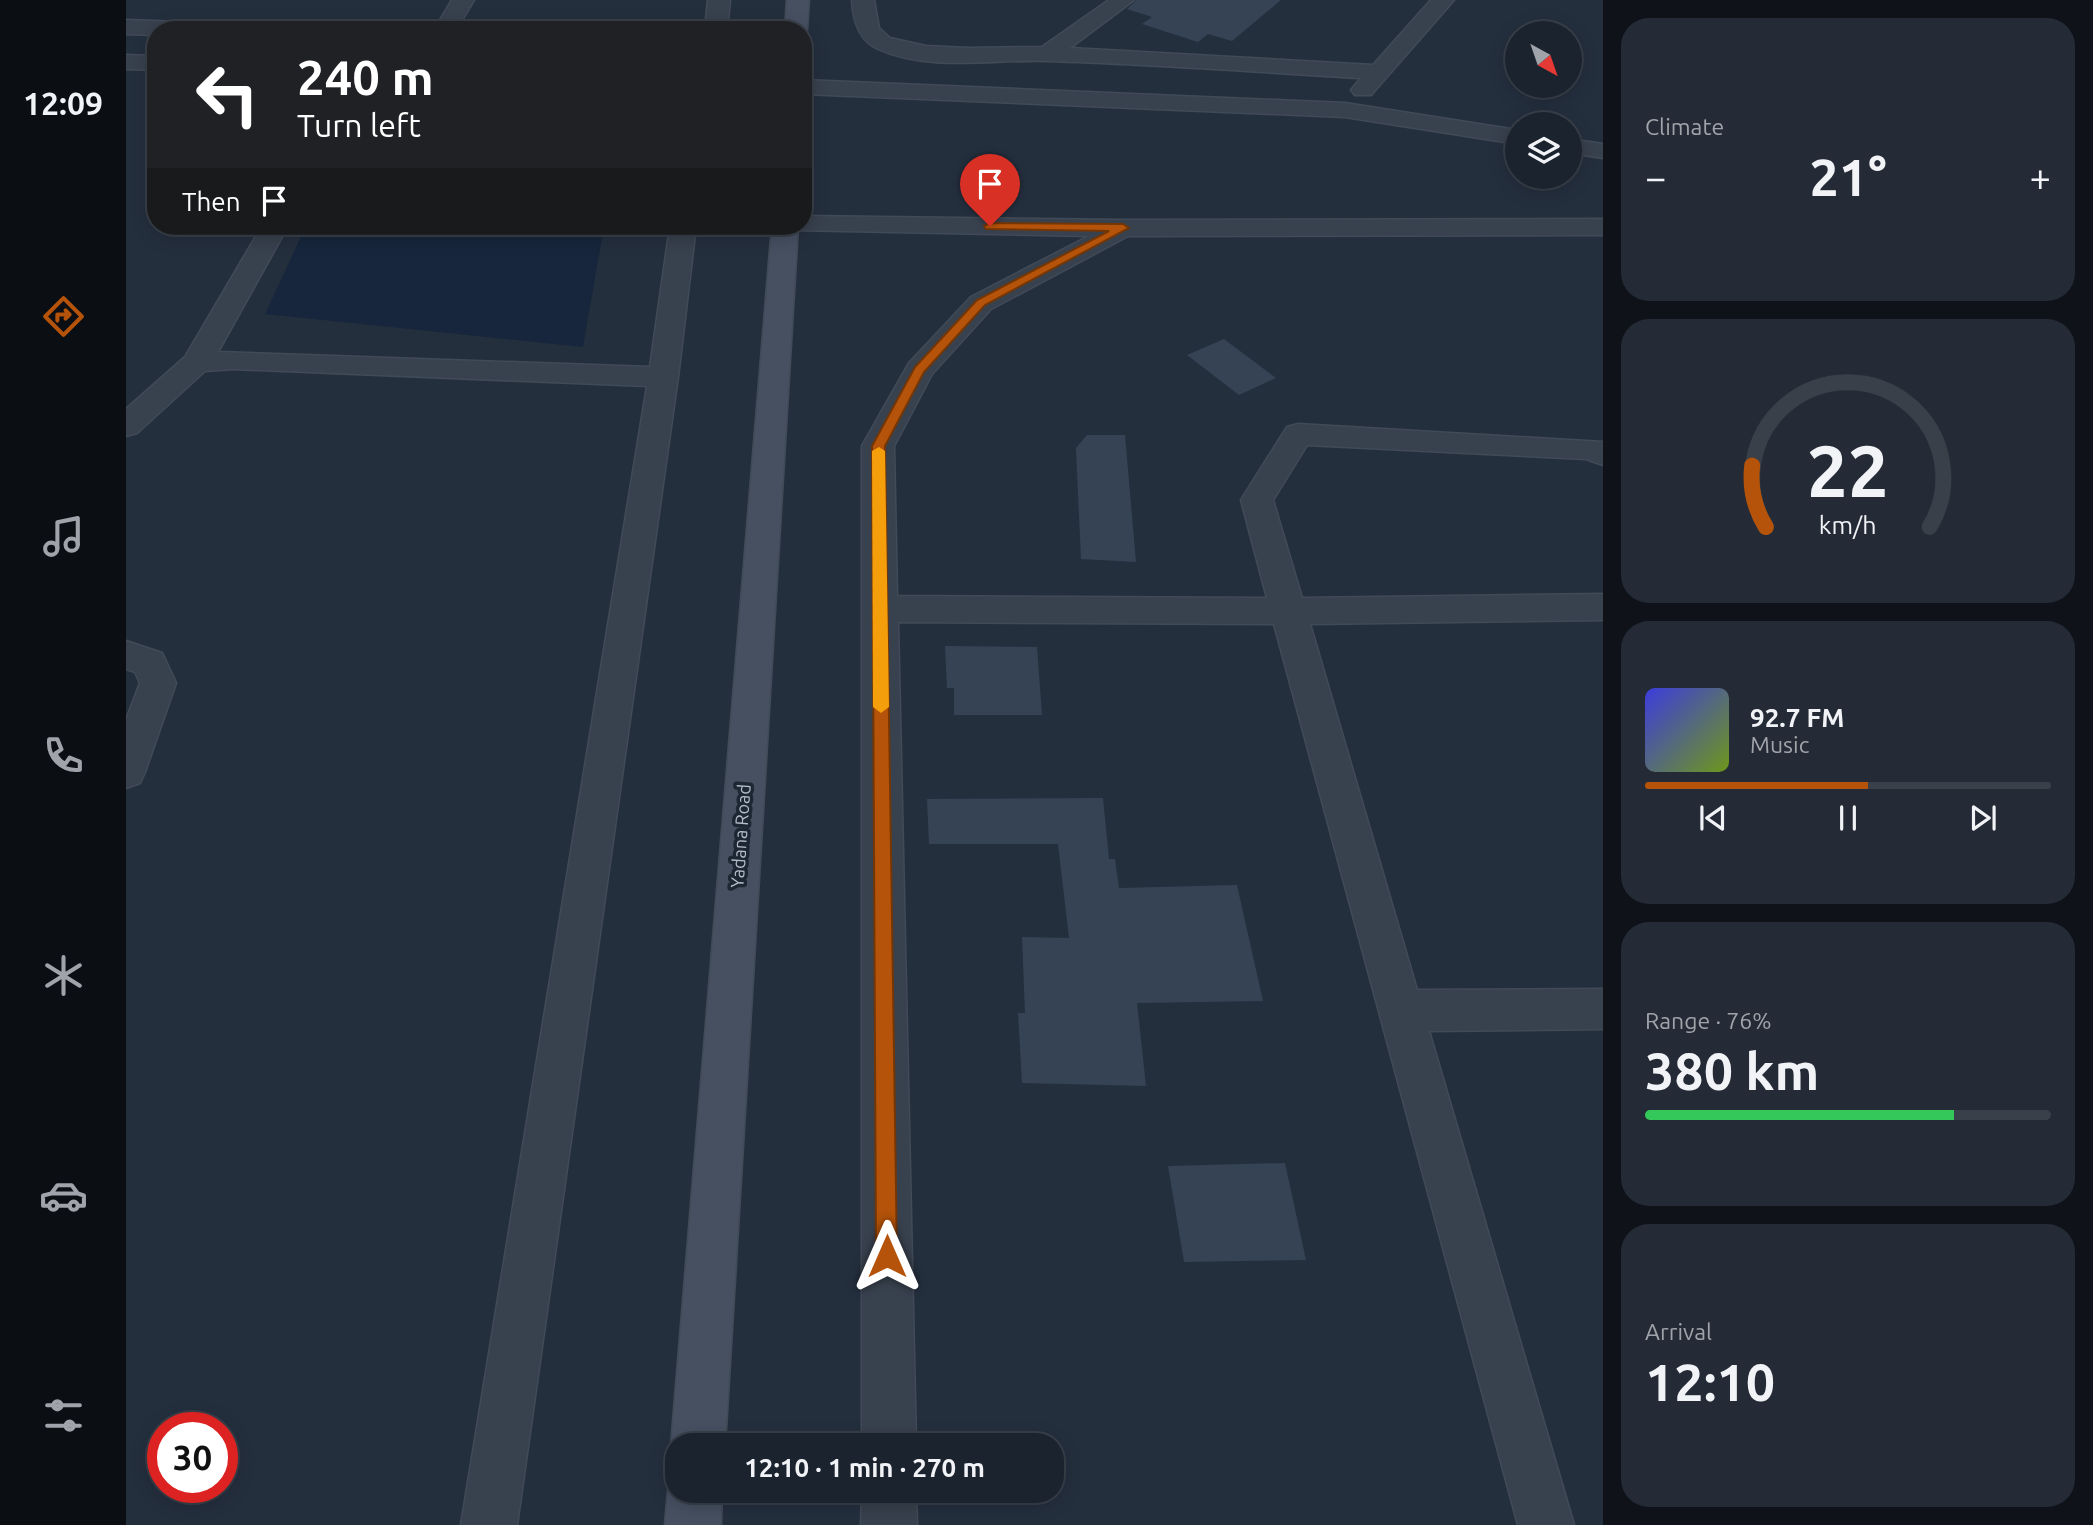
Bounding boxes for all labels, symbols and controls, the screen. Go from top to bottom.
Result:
north arrow [1505,21,1582,98]
map controls [1505,21,1582,189]
icon: left [182,49,273,140]
text: 240 m [297,49,434,104]
text: 12:09 [23,85,103,121]
text: Turn left [297,107,421,143]
button: layers [1505,112,1582,189]
text: Climate [1645,114,1724,139]
text: 21° [1809,148,1887,206]
pin [960,154,1020,226]
text: − [1645,156,1666,198]
text: + [2030,156,2051,198]
icon: arrive [971,165,1009,203]
icon: arrive [255,182,293,220]
text: Then [182,187,241,216]
icon: directions [39,292,88,341]
text: 22 [1807,430,1889,512]
text: km/h [1819,511,1877,539]
icon: music [39,512,88,561]
text: 92.7 FM [1750,703,1844,732]
icon: phone [39,731,88,780]
text: Music [1750,732,1809,757]
street label: Yadana Road [726,783,754,888]
icon: previous [1694,799,1732,837]
icon: pause [1829,799,1867,837]
icon: next [1964,799,2002,837]
icon: climate [39,951,88,1000]
text: Range · 76% [1645,1008,1772,1033]
text: 380 km [1645,1042,1819,1100]
icon: car [39,1171,88,1220]
position arrow [850,1219,924,1293]
text: Arrival [1645,1319,1712,1344]
text: 12:10 [1645,1353,1775,1411]
icon: filters [39,1391,88,1440]
speed limit sign: 30 [147,1412,238,1503]
text: 12:10 · 1 min · 270 m [744,1453,985,1482]

